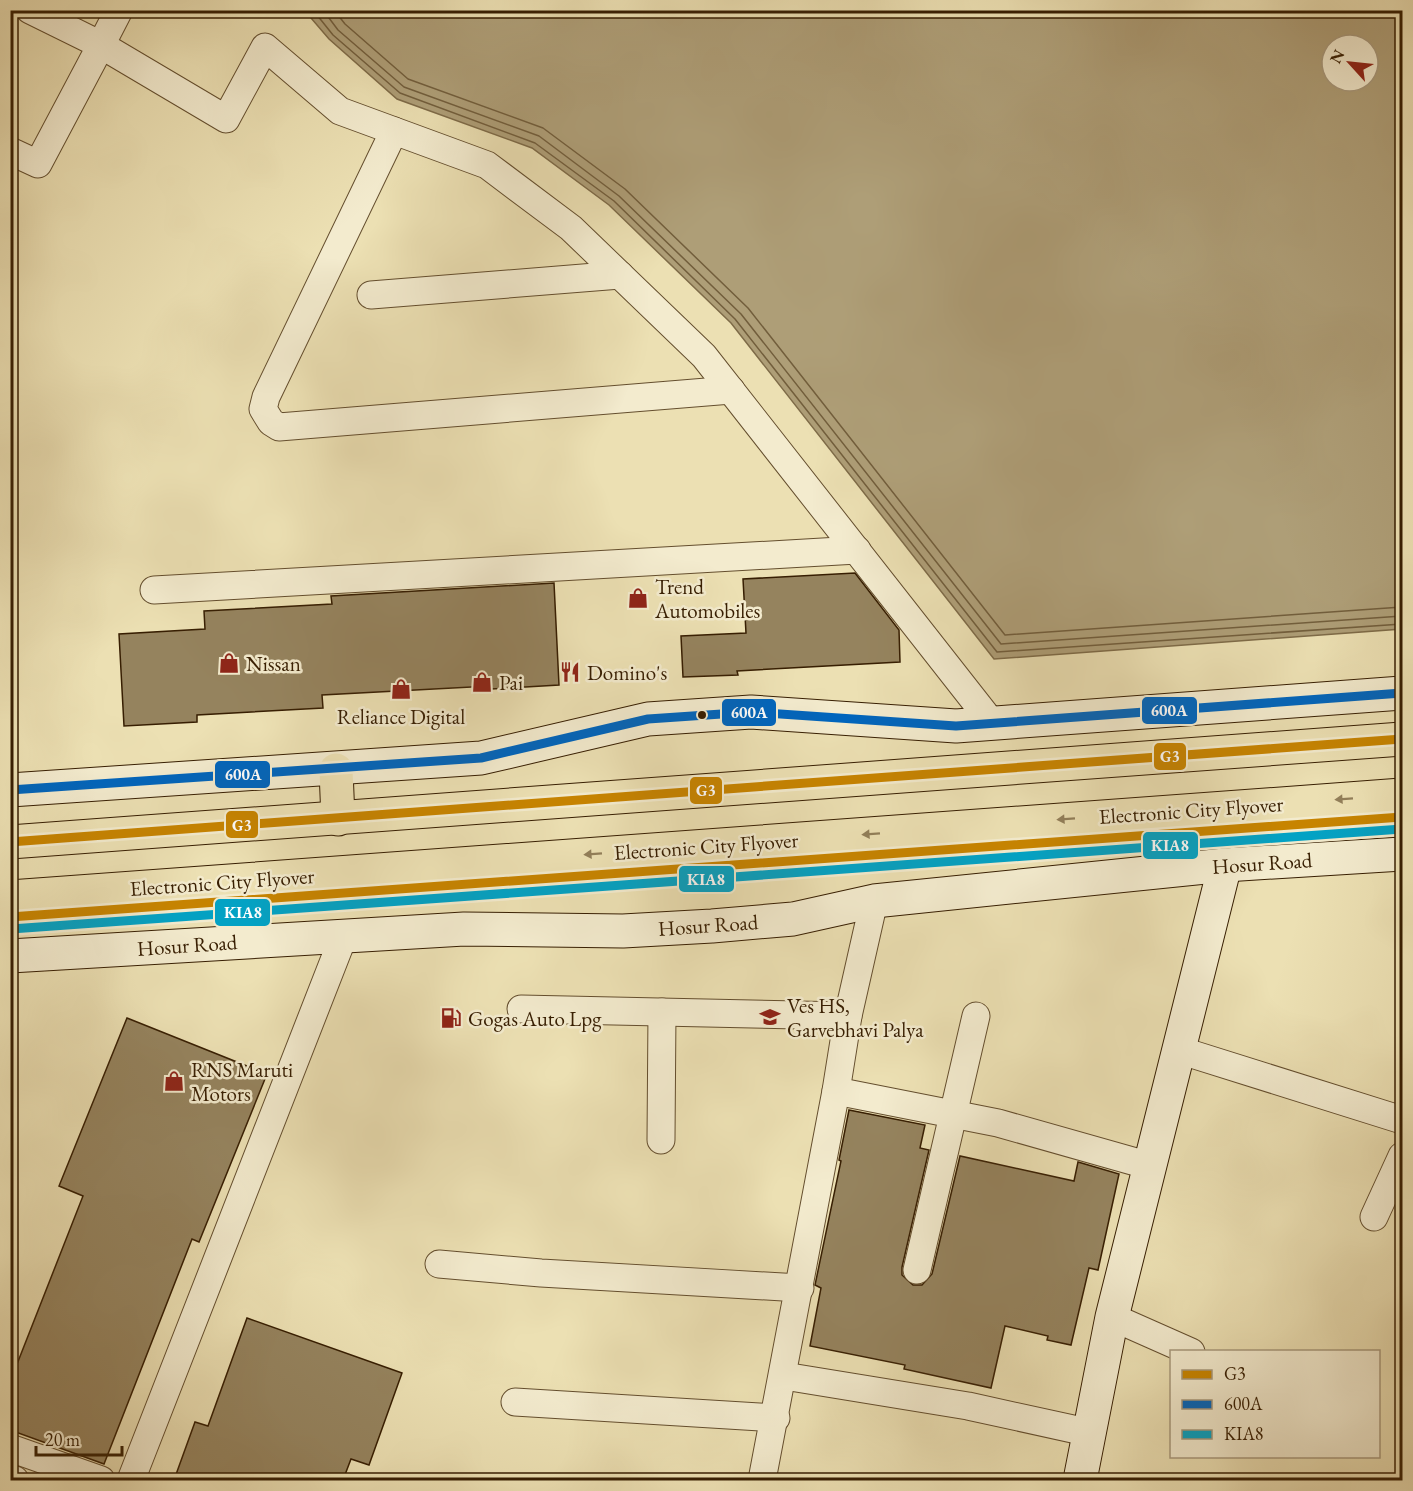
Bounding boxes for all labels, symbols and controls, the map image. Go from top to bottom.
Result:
north arrow [1320,33,1380,93]
text: N [1325,46,1349,67]
place label: Trend Automobiles [654,573,761,624]
shop icon: Trend Automobiles [626,586,650,610]
place label: Nissan [246,650,301,677]
shop icon: Nissan [217,651,241,675]
place label: Domino's [587,659,667,686]
restaurant icon: Domino's [558,660,582,684]
place label: Pai [499,669,523,696]
shop icon: Pai [470,670,494,694]
shop icon: Reliance Digital [389,677,413,701]
line badge: 600A [1141,696,1198,725]
line badge: 600A [721,698,777,727]
text: 600A [1151,700,1188,721]
text: 600A [731,702,768,723]
place label: Reliance Digital [337,703,465,730]
unlabelled marker [696,709,708,721]
line badge: G3 [1153,742,1187,771]
text: G3 [1160,746,1180,767]
line badge: 600A [214,760,271,789]
text: 600A [225,764,262,785]
line badge: G3 [689,776,723,805]
text: G3 [696,780,716,801]
street label: Electronic City Flyover [1098,790,1284,830]
one-way arrow [1335,794,1354,804]
line badge: G3 [225,810,259,839]
one-way arrow [1056,814,1075,824]
text: G3 [232,815,252,836]
street label: Electronic City Flyover [613,826,799,866]
one-way arrow [862,829,881,838]
line badge: KIA8 [1142,831,1199,860]
text: KIA8 [1151,835,1189,856]
street label: Hosur Road [1211,846,1313,880]
one-way arrow [584,849,603,859]
street label: Electronic City Flyover [129,862,315,902]
line badge: KIA8 [678,865,735,893]
text: KIA8 [687,869,725,890]
line badge: KIA8 [214,898,271,927]
text: KIA8 [224,902,262,923]
street label: Hosur Road [657,908,759,942]
street label: Hosur Road [136,928,238,962]
place label: Ves HS, Garvebhavi Palya [787,992,924,1043]
place label: Gogas Auto Lpg [468,1005,602,1032]
school or university icon: Ves HS, Garvebhavi Palya [758,1005,782,1029]
fuel station icon: Gogas Auto Lpg [439,1006,463,1030]
place label: RNS Maruti Motors [191,1056,293,1107]
shop icon: RNS Maruti Motors [162,1069,186,1093]
legend [1170,1350,1380,1458]
text: G3 [1224,1362,1246,1385]
text: 600A [1224,1392,1263,1415]
scale bar [36,1419,122,1457]
text: KIA8 [1224,1422,1263,1445]
text: 20 m [45,1428,80,1451]

